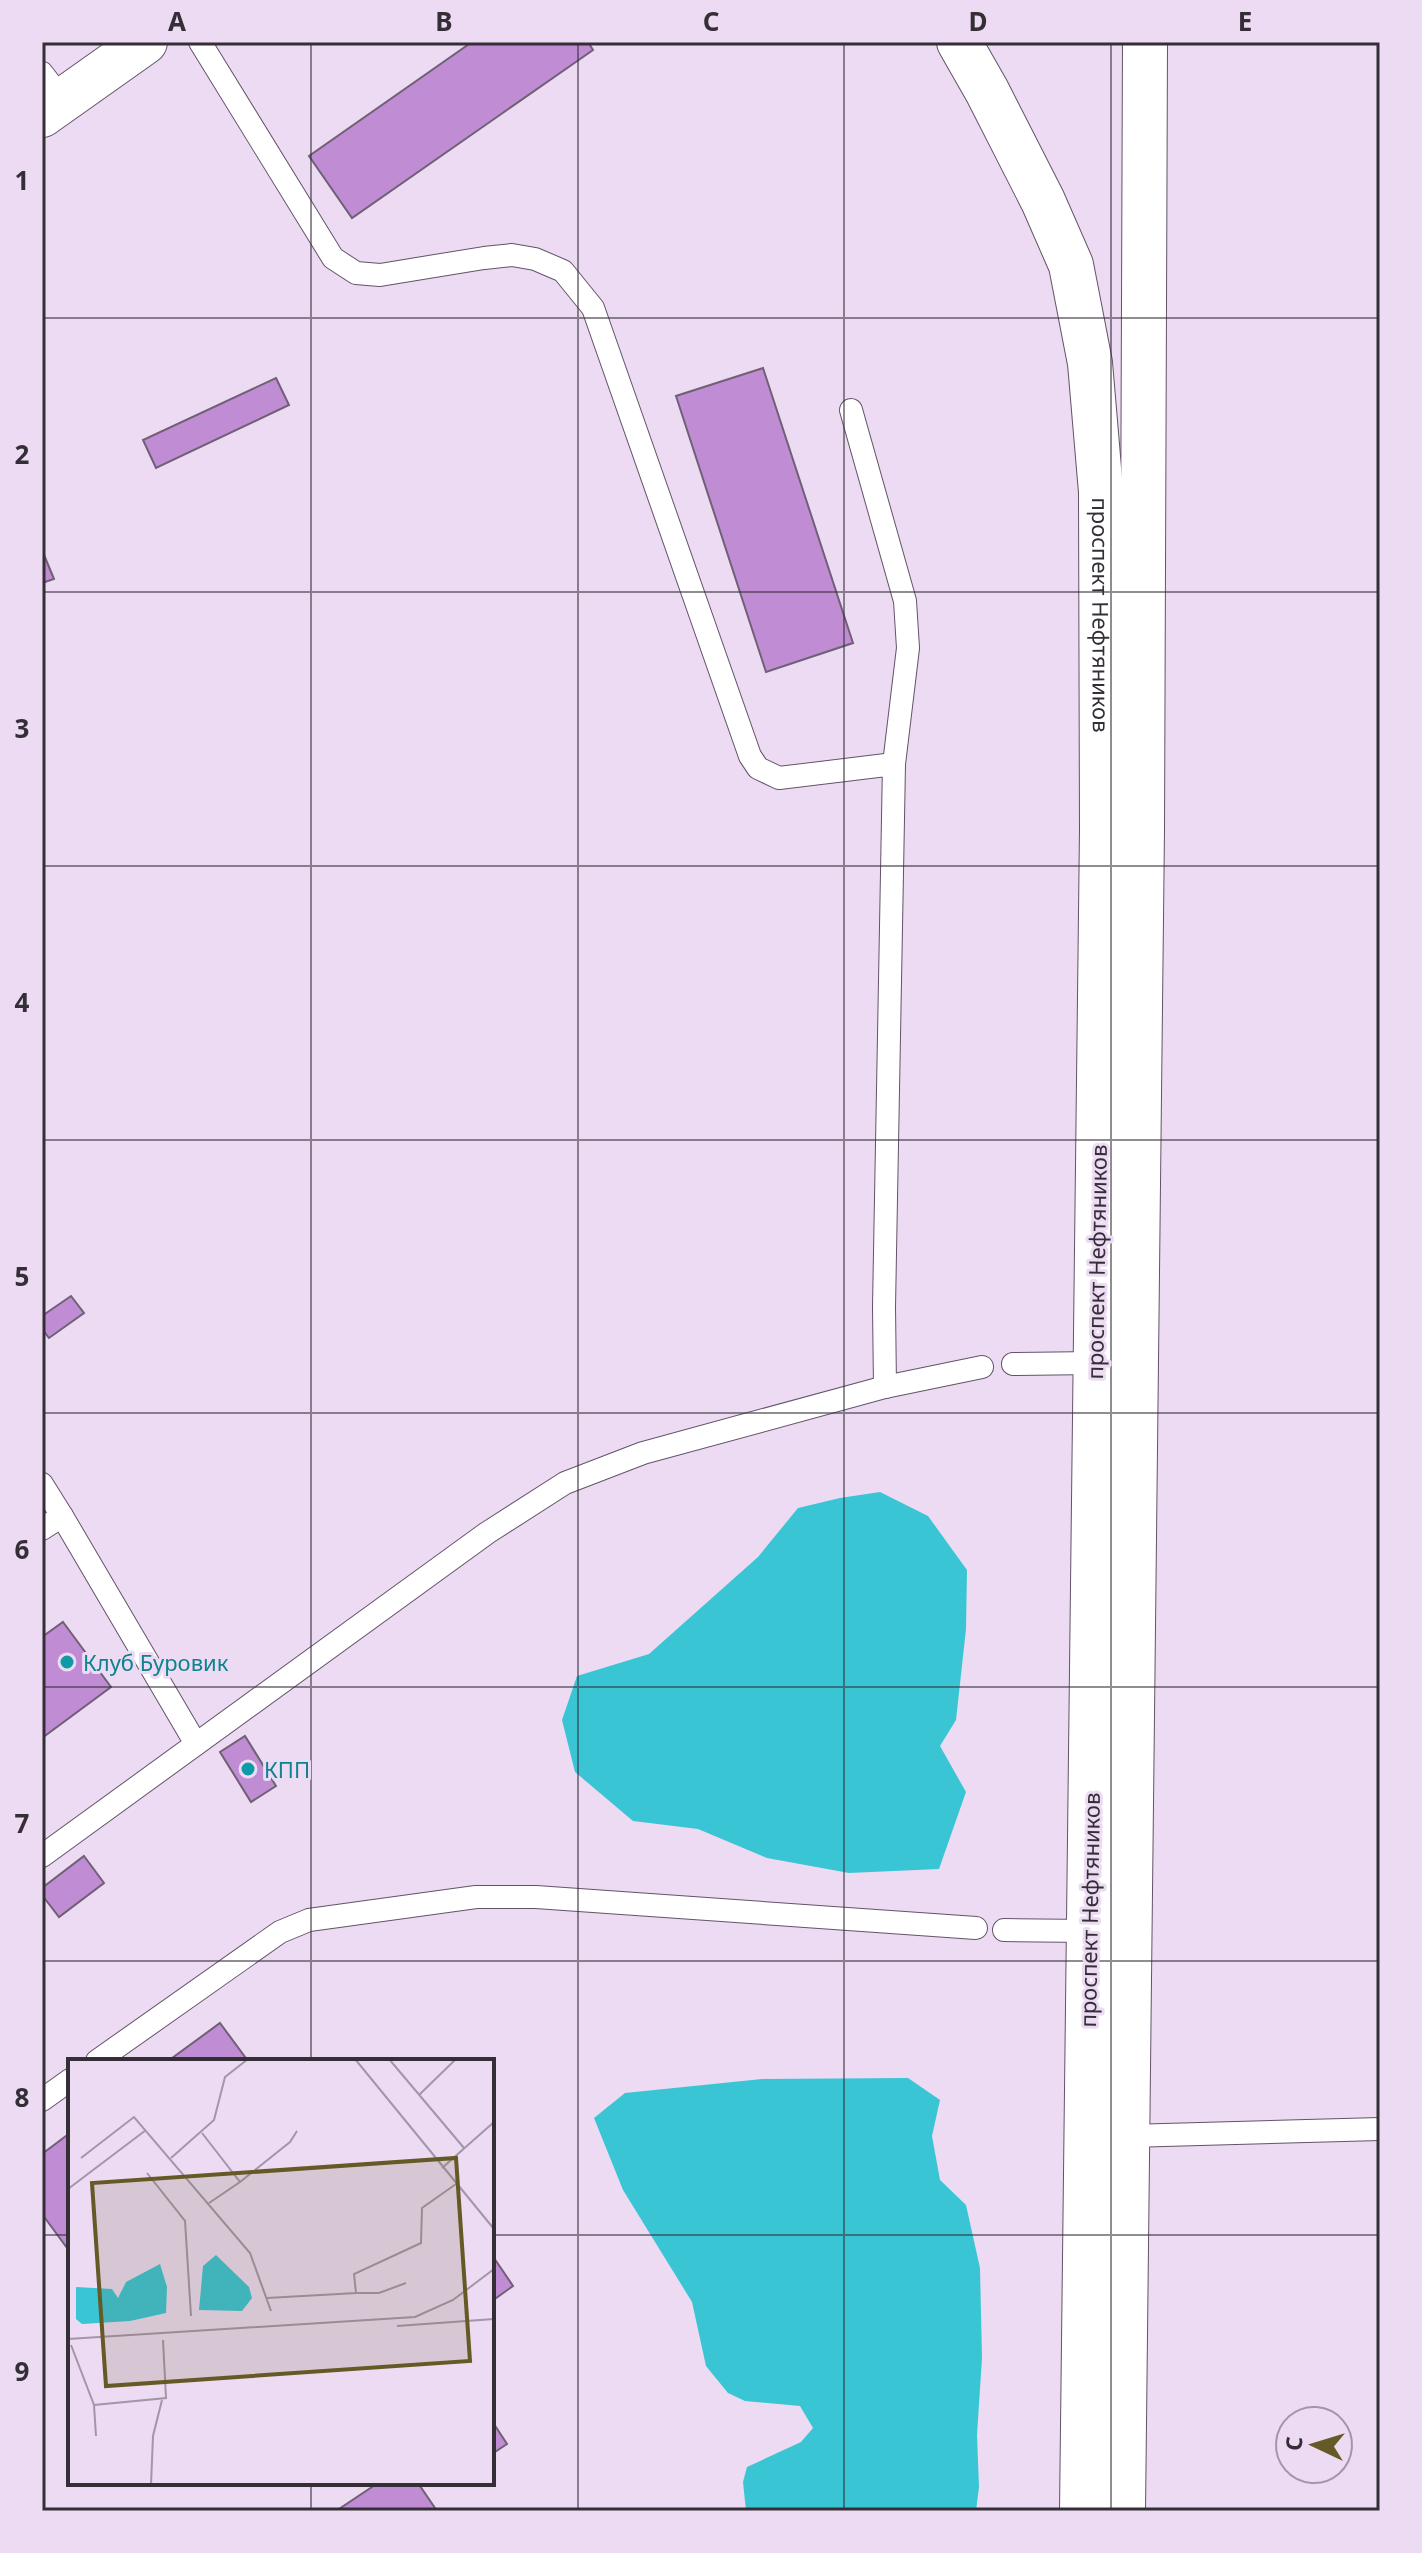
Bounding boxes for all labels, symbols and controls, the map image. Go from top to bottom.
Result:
text: A [168,3,186,39]
text: B [435,3,453,39]
text: C [703,3,719,39]
text: D [968,3,988,39]
text: E [1238,3,1252,39]
text: 1 [15,162,29,198]
text: 2 [15,436,30,472]
street label: проспект Нефтяников [1086,497,1117,733]
text: 3 [15,710,29,746]
text: 4 [15,984,30,1020]
street label: проспект Нефтяников [1079,1144,1113,1380]
text: 5 [15,1258,29,1294]
text: 6 [15,1531,30,1567]
place label: Клуб Буровик [83,1647,229,1677]
marker: Клуб Буровик [58,1653,76,1671]
place label: КПП [264,1754,310,1784]
marker: КПП [239,1760,257,1778]
street label: проспект Нефтяников [1072,1792,1106,2028]
text: 7 [15,1805,30,1841]
inset map [68,2059,494,2485]
text: 8 [15,2079,29,2115]
text: 9 [15,2353,29,2389]
north arrow [1274,2405,1354,2485]
text: С [1278,2435,1309,2452]

